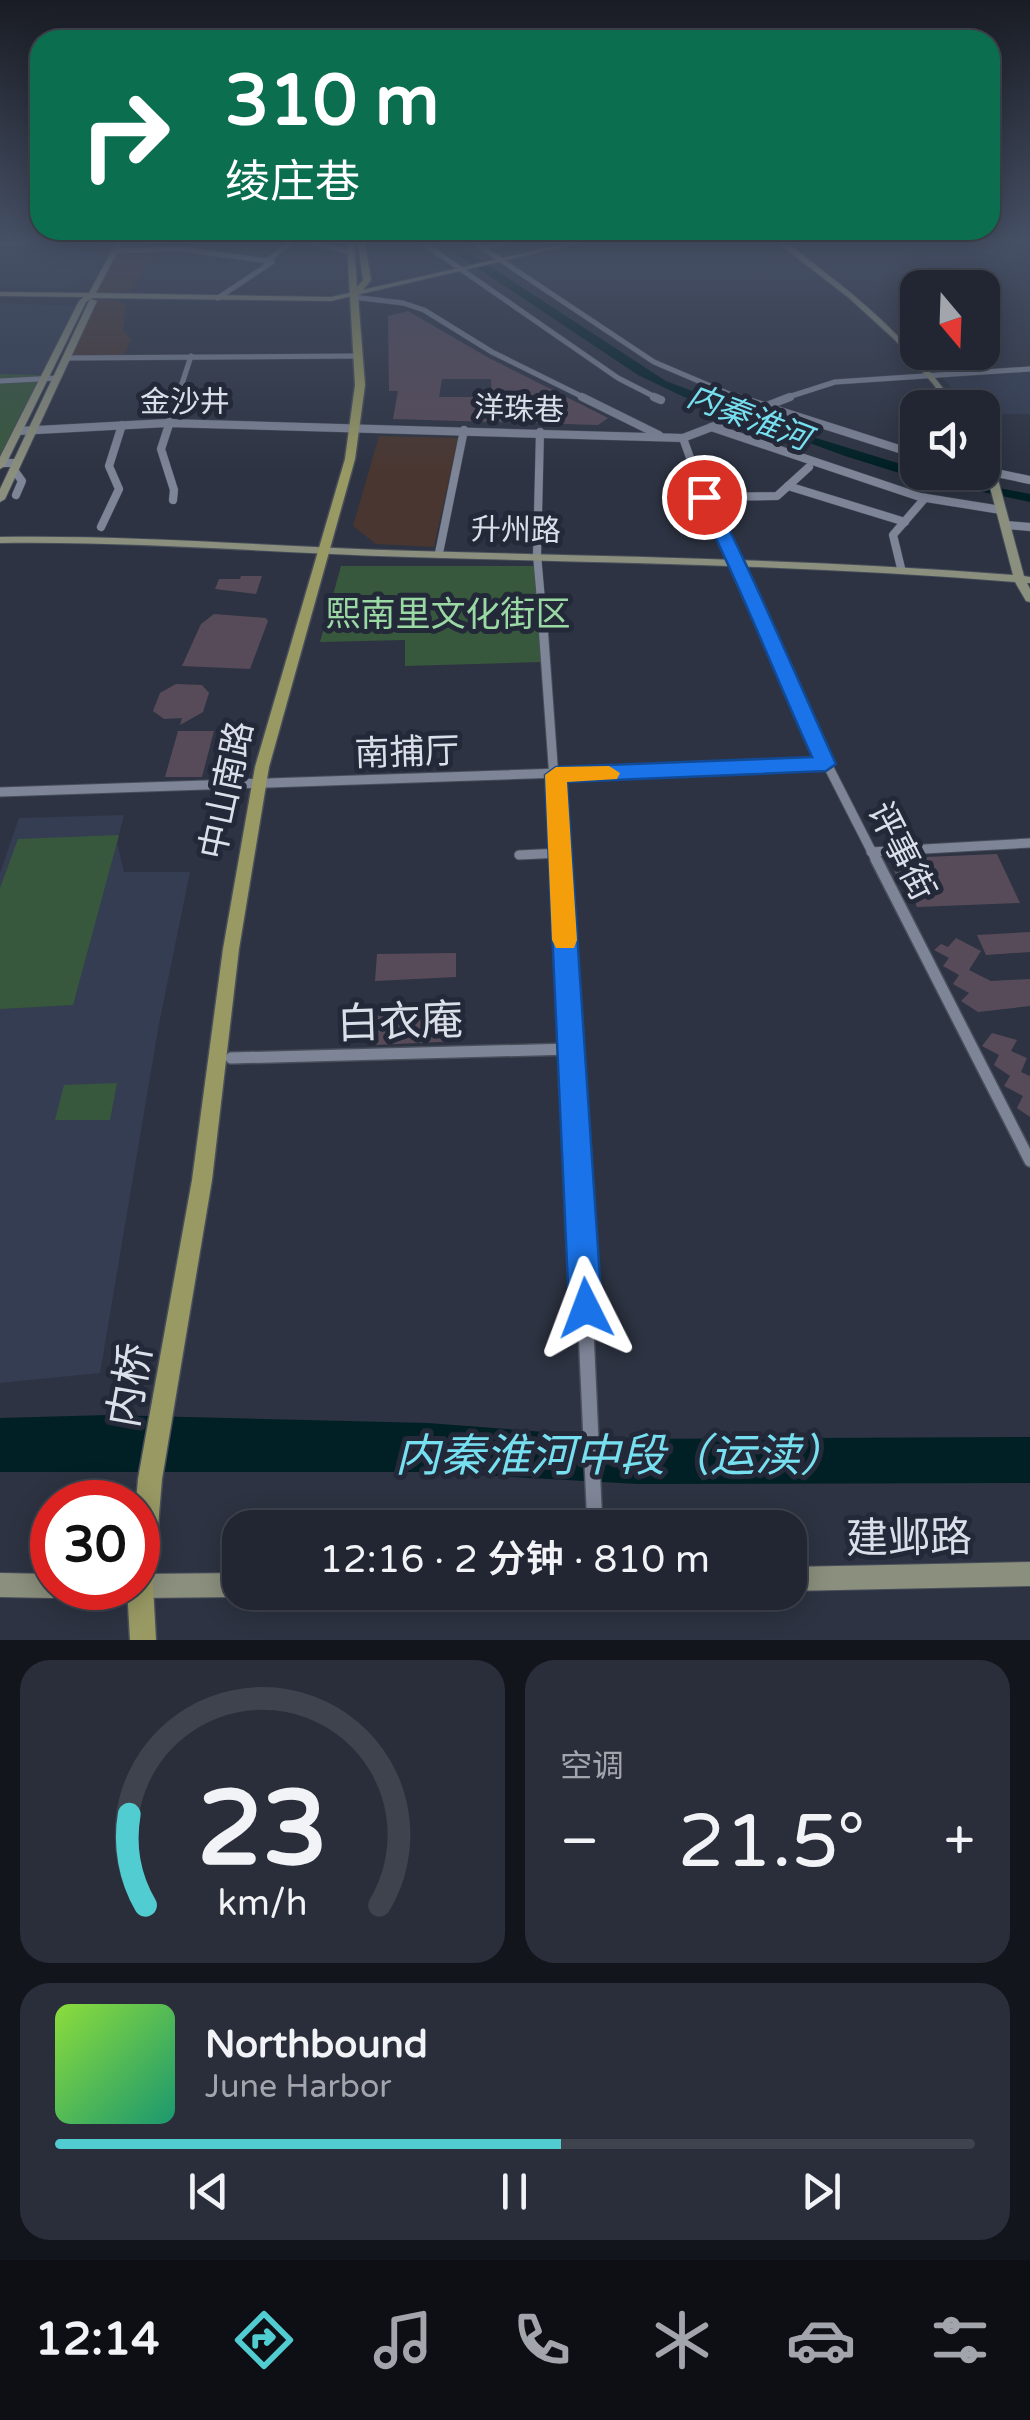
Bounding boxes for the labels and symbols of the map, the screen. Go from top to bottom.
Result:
north arrow [900,270,1000,370]
water label: 内秦淮河 [682,377,821,461]
street label: 金沙井 [140,384,230,421]
street label: 洋珠巷 [473,389,565,430]
pin [662,455,747,540]
street label: 升州路 [471,511,561,550]
park label: 熙南里文化街区 [325,594,571,636]
street label: 中山南路 [192,717,262,863]
street label: 南捕厅 [354,730,460,776]
street label: 评事街 [859,795,944,908]
street label: 白衣庵 [336,995,464,1050]
position arrow [534,1256,638,1360]
street label: 内桥 [98,1339,163,1431]
water label: 内秦淮河中段（运渎） [395,1430,845,1484]
speed limit sign: 30 [30,1480,160,1610]
street label: 建邺路 [846,1512,972,1565]

